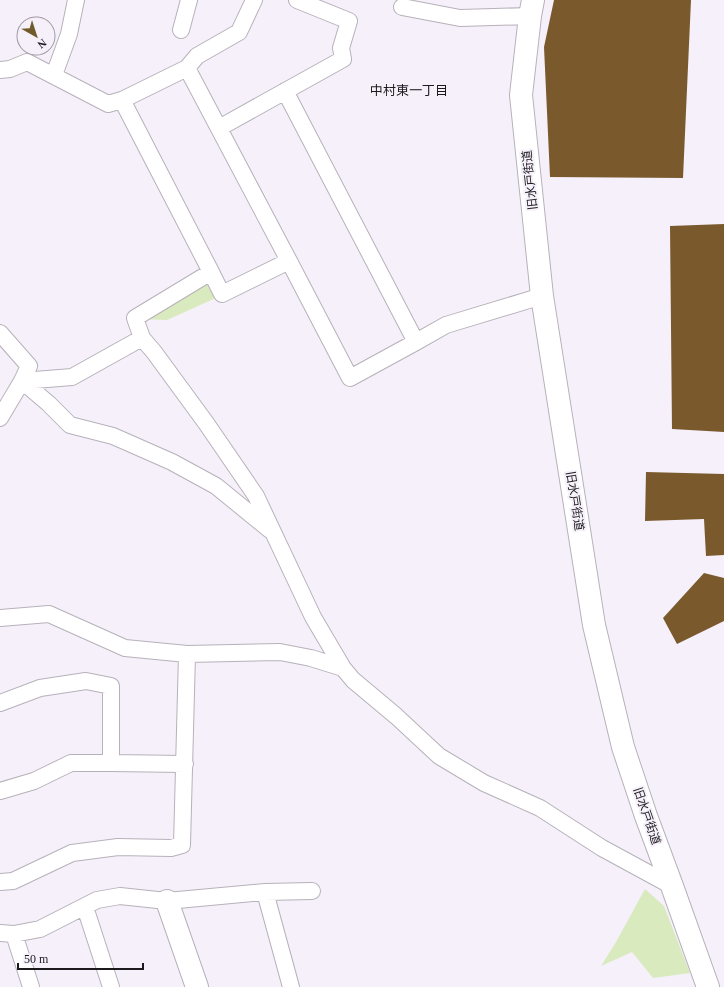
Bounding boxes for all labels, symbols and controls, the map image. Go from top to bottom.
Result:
north arrow [16,16,56,56]
text: N [35,37,49,51]
district label: 中村東一丁目 [370,83,448,98]
street label: 旧水戸街道 [520,149,540,211]
street label: 旧水戸街道 [563,470,587,532]
street label: 旧水戸街道 [631,785,663,847]
scale bar [18,945,143,971]
text: 50 m [24,952,49,966]

